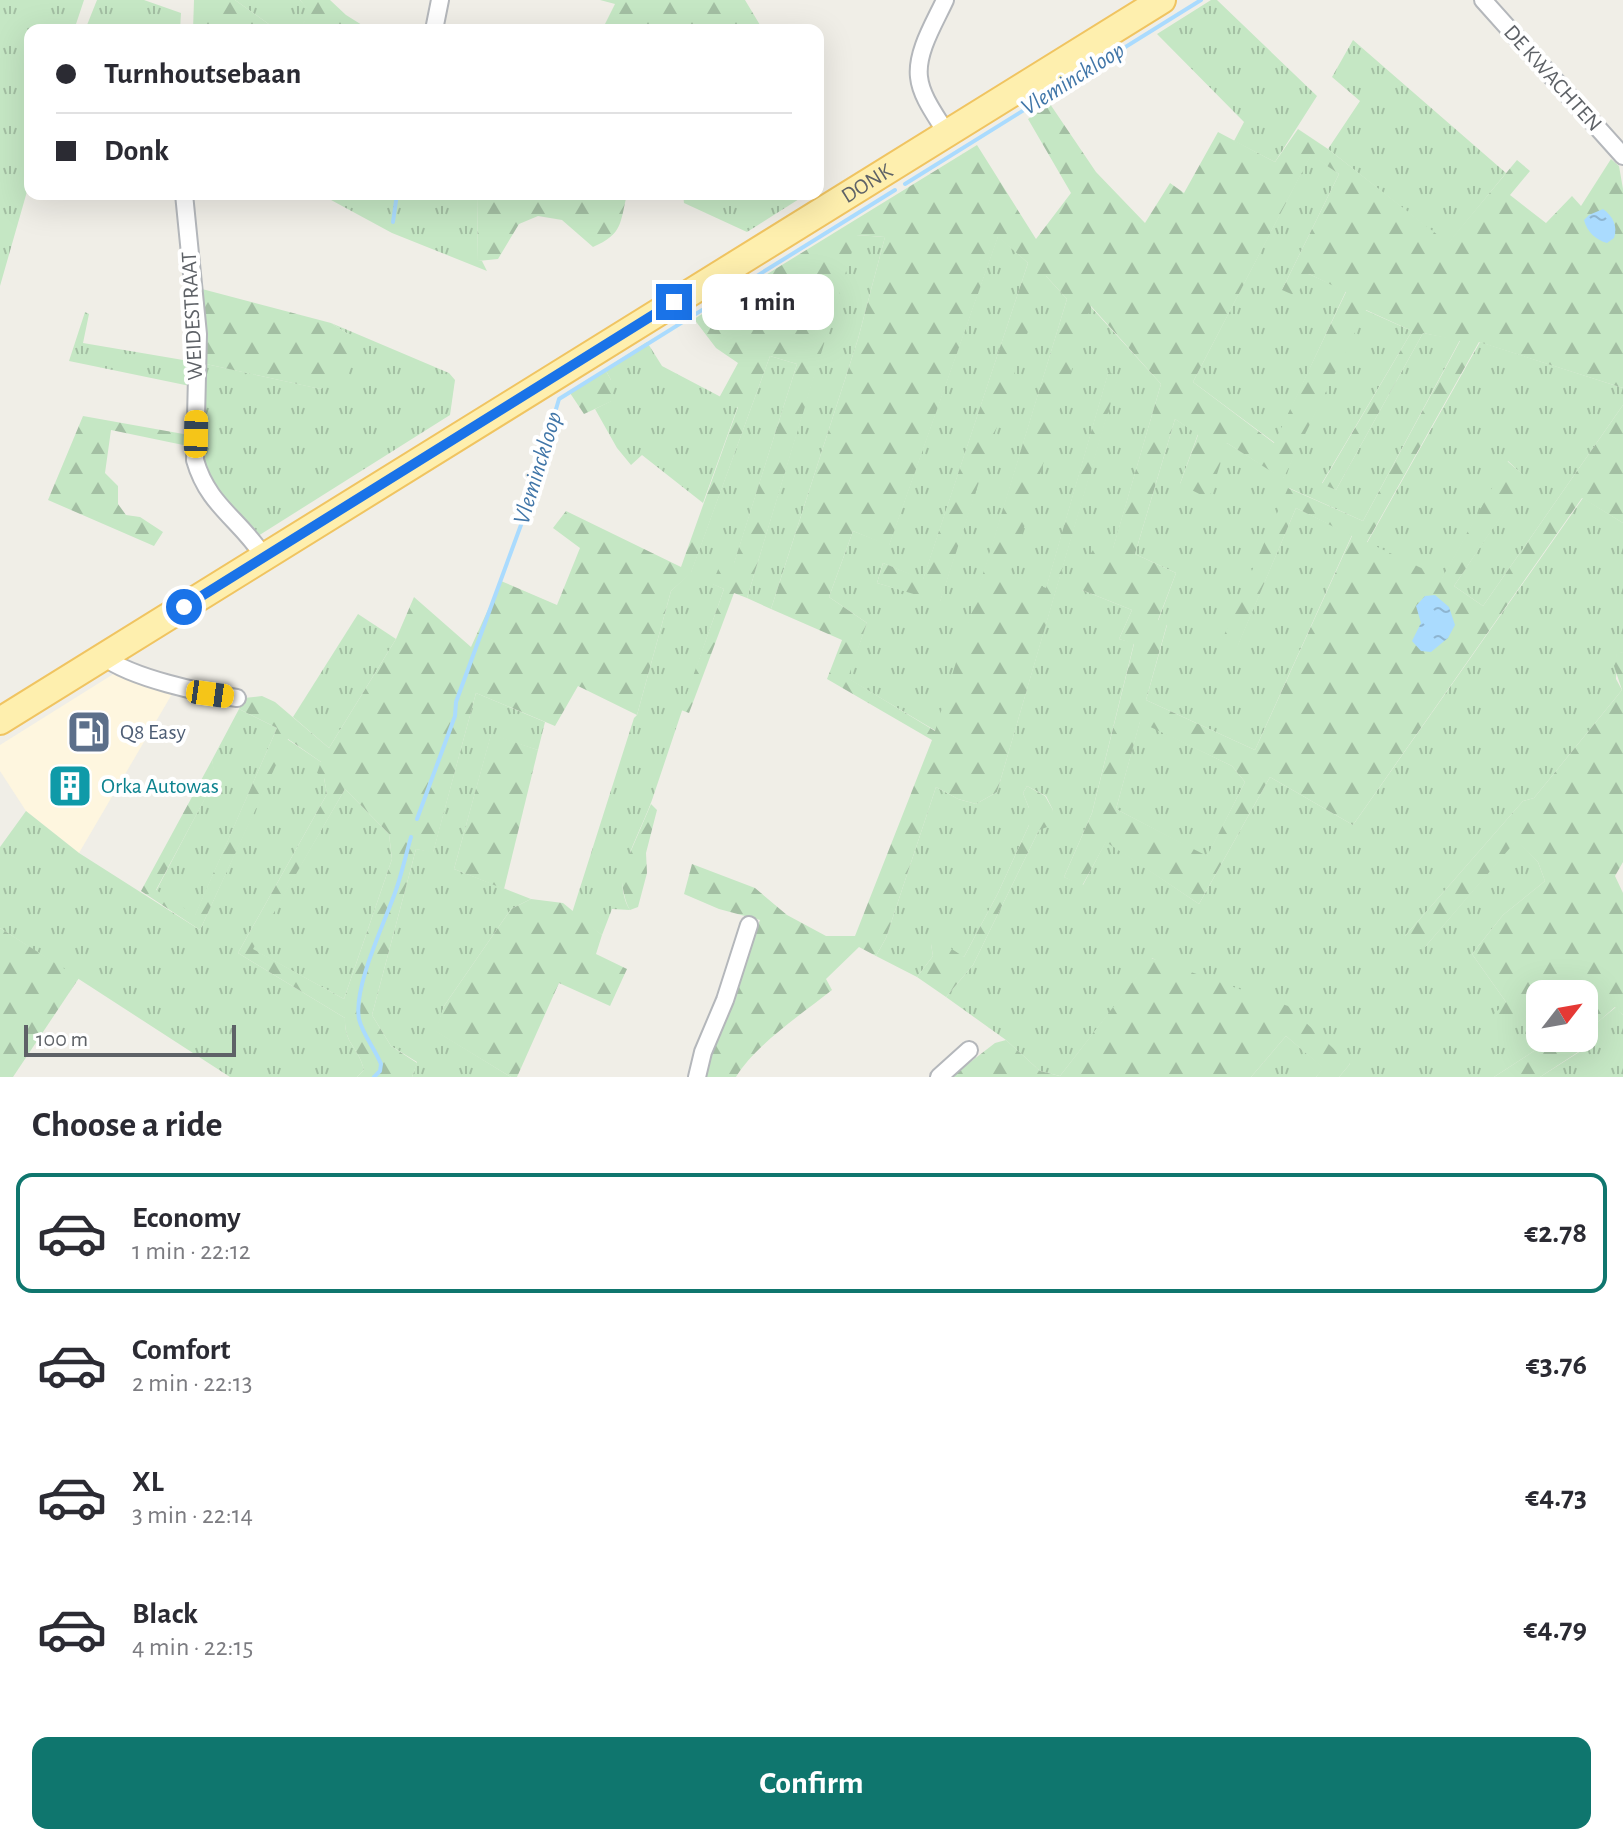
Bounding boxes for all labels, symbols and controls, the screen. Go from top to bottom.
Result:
street label: DE KWACHTEN [1500,21,1606,135]
water label: Vleminckloop [1017,38,1129,120]
text: Turnhoutsebaan [104,59,301,89]
text: Donk [104,136,169,166]
street label: DONK [837,159,897,207]
street label: WEIDESTRAAT [178,251,206,381]
callout: 1 min [702,274,834,330]
route end [656,284,692,320]
text: 1 min [741,289,795,315]
water label: Vleminckloop [509,409,567,527]
car [184,410,208,458]
route start [166,589,202,625]
car [185,679,235,709]
fuel station icon: Q8 Easy [65,708,113,756]
place label: Q8 Easy [120,721,187,743]
building icon: Orka Autowas [46,762,94,810]
place label: Orka Autowas [101,775,219,797]
north arrow [1526,980,1598,1052]
map controls [1526,980,1598,1052]
scale bar [24,1021,236,1057]
text: 100 m [36,1028,88,1050]
text: Choose a ride [32,1107,222,1143]
icon: car [36,1197,108,1269]
text: Economy [132,1203,241,1233]
text: €2.78 [1524,1218,1587,1248]
text: 1 min · 22:12 [132,1238,251,1264]
icon: car [36,1329,108,1401]
text: Comfort [132,1335,231,1365]
text: €3.76 [1526,1350,1587,1380]
text: 2 min · 22:13 [132,1370,252,1396]
icon: car [36,1461,108,1533]
text: XL [132,1467,164,1497]
text: €4.73 [1525,1482,1587,1512]
text: 3 min · 22:14 [132,1502,253,1528]
icon: car [36,1593,108,1665]
text: Black [132,1599,198,1629]
text: €4.79 [1524,1614,1587,1644]
text: 4 min · 22:15 [132,1634,253,1660]
button: Confirm [32,1737,1591,1829]

